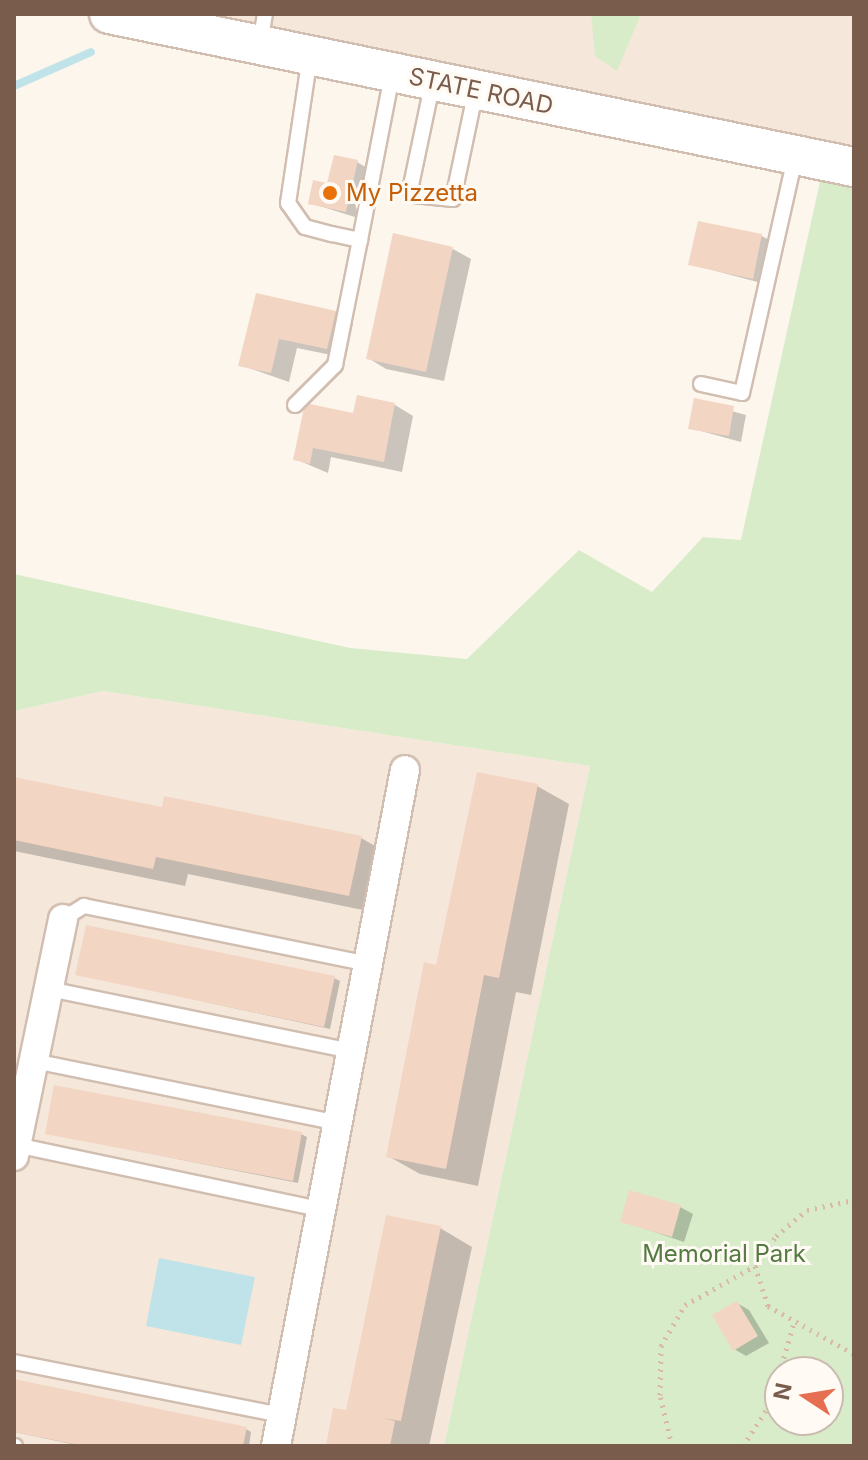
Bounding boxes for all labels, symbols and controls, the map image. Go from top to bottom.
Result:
street label: STATE ROAD [406,62,556,120]
place label: My Pizzetta [346,179,478,207]
marker: My Pizzetta [321,184,339,202]
park label: Memorial Park [642,1240,806,1268]
north arrow [764,1356,844,1436]
text: N [768,1381,797,1402]

